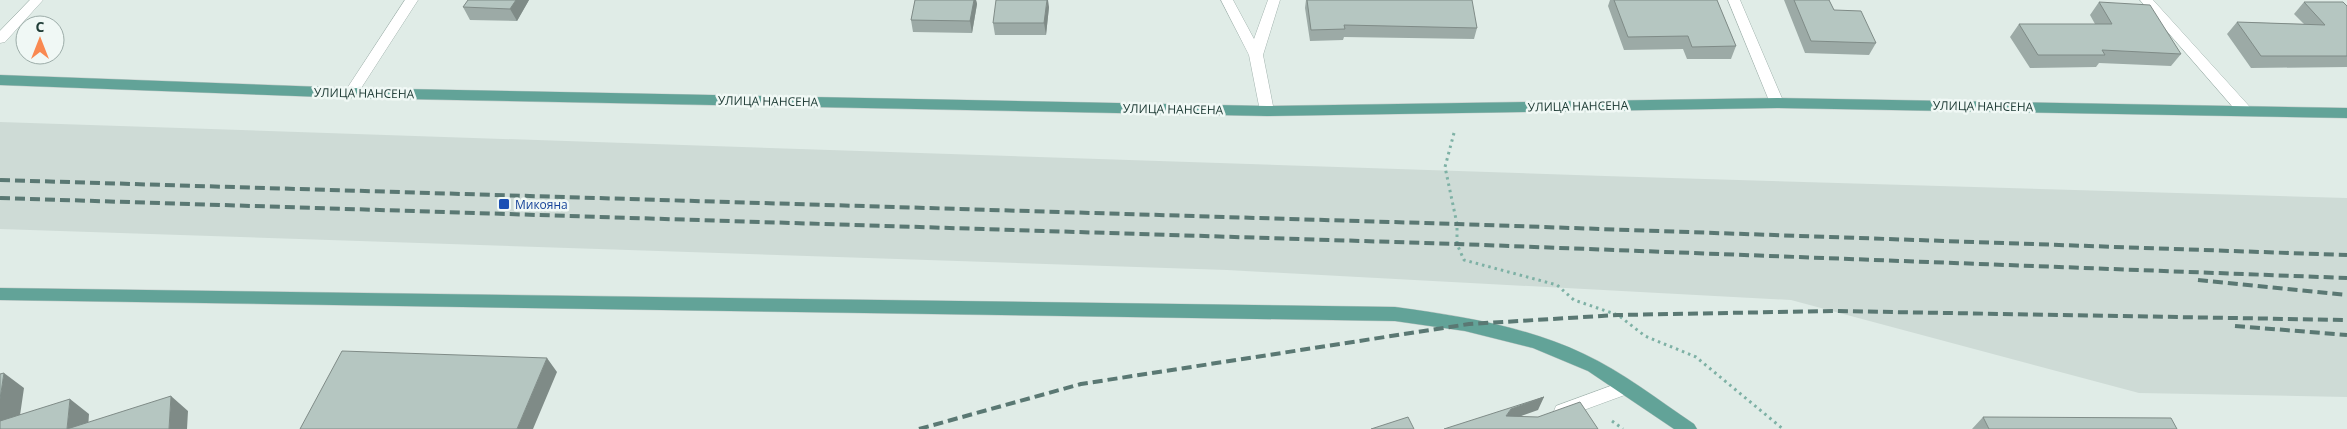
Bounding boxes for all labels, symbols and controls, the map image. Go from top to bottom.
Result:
north arrow [15,15,65,65]
text: С [36,17,45,36]
street label: УЛИЦА НАНСЕНА [314,84,415,102]
street label: УЛИЦА НАНСЕНА [718,92,819,110]
street label: УЛИЦА НАНСЕНА [1528,97,1629,115]
street label: УЛИЦА НАНСЕНА [1933,97,2034,115]
street label: УЛИЦА НАНСЕНА [1123,100,1224,118]
place label: Микояна [515,196,568,213]
marker: Микояна [497,197,511,211]

